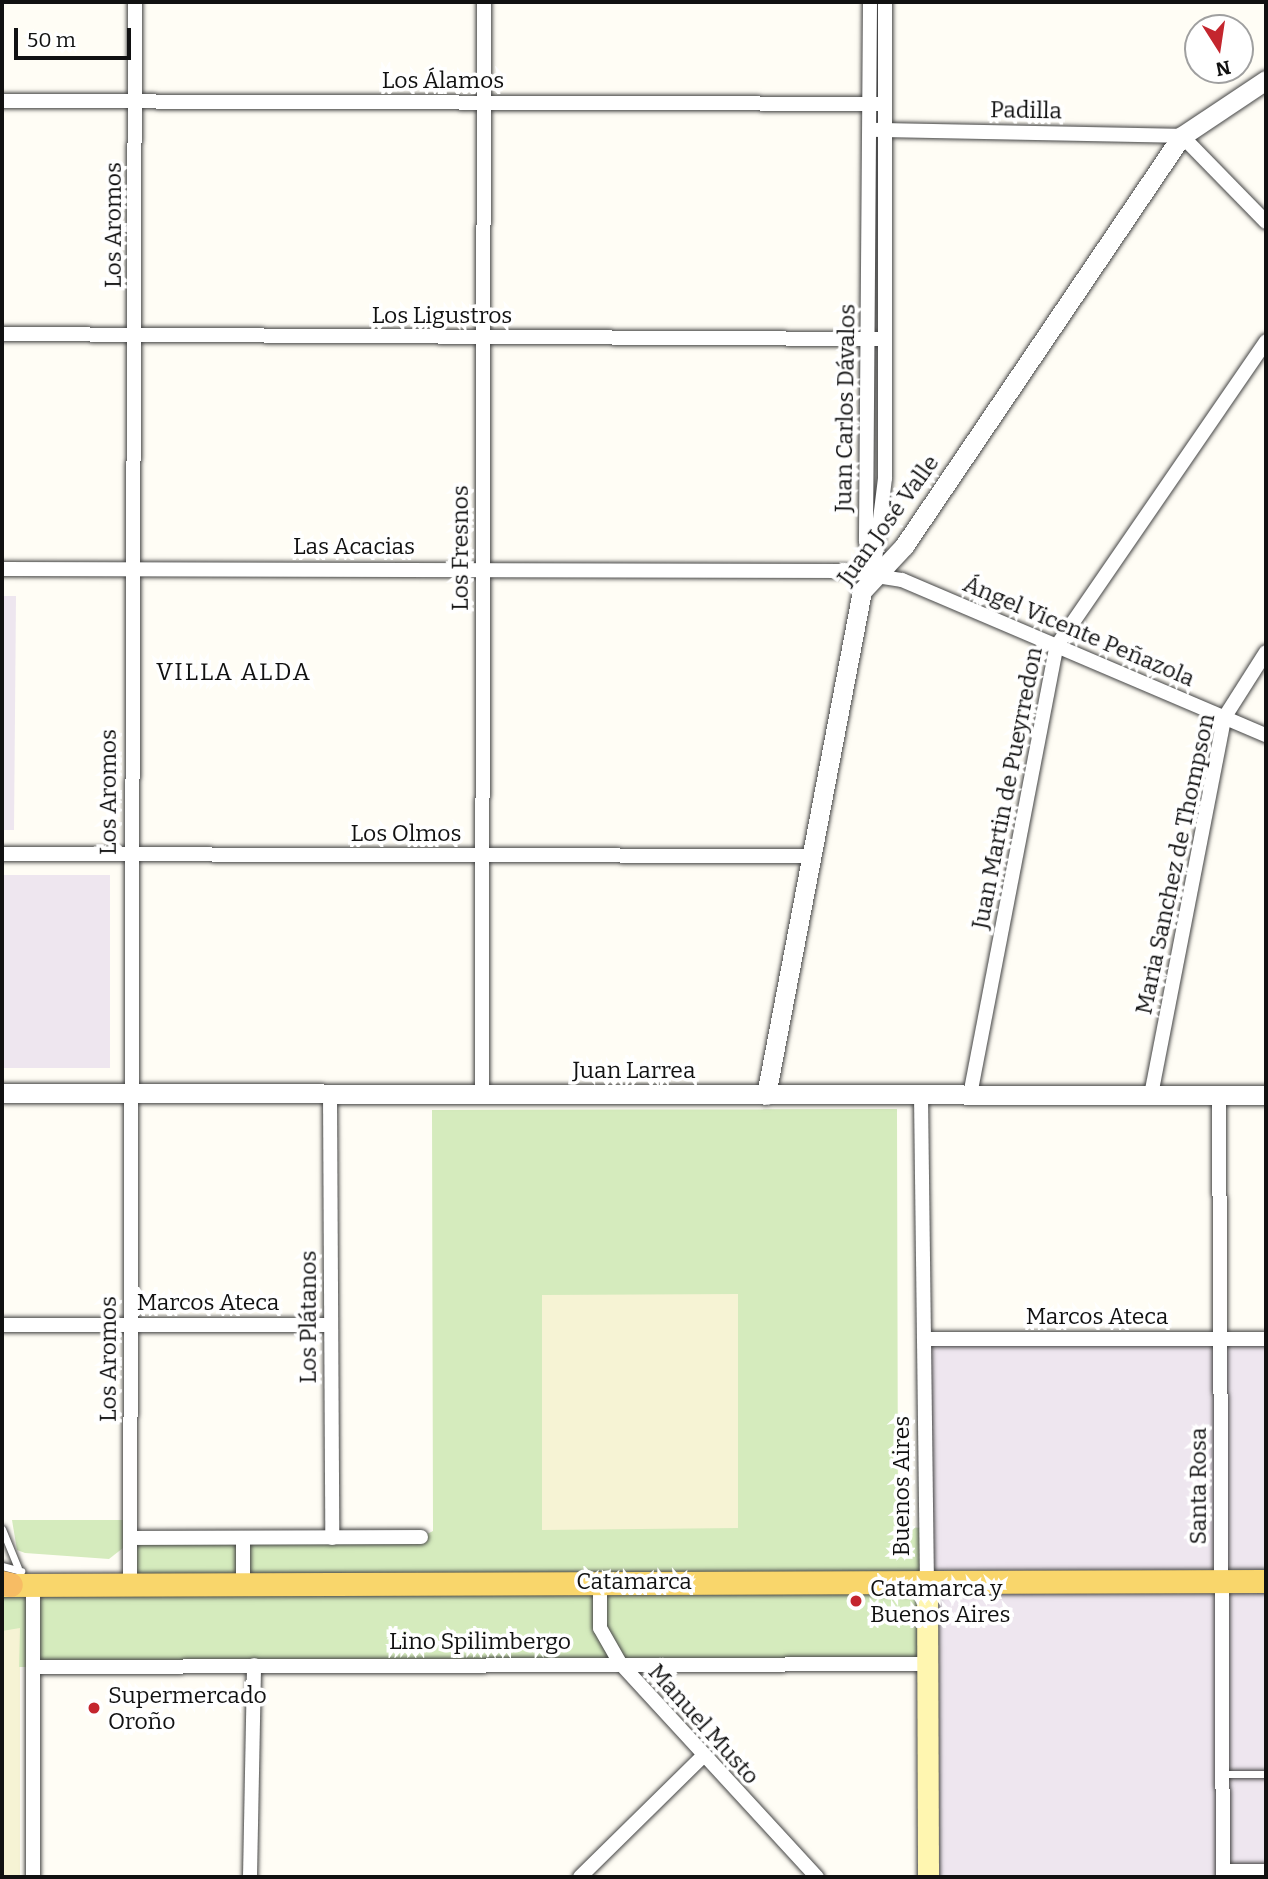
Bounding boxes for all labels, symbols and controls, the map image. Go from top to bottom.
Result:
scale bar [18,14,135,58]
north arrow [1184,14,1254,84]
text: 50 m [27,27,76,53]
text: N [1213,55,1233,81]
street label: Los Álamos [382,66,504,94]
street label: Padilla [990,96,1062,124]
street label: Los Aromos [99,162,127,288]
street label: Los Ligustros [372,301,512,329]
street label: Juan Carlos Dávalos [829,303,861,513]
street label: Juan José Valle [831,449,945,591]
street label: Los Fresnos [446,485,474,611]
street label: Las Acacias [293,532,415,560]
street label: Ángel Vicente Peñazola [959,570,1199,692]
street label: Juan Martin de Pueyrredon [966,645,1048,931]
district label: VILLA ALDA [157,659,311,687]
street label: Maria Sanchez de Thompson [1130,711,1220,1017]
street label: Los Aromos [94,729,122,855]
street label: Los Olmos [351,819,461,847]
street label: Juan Larrea [573,1056,695,1084]
street label: Los Plátanos [294,1250,322,1384]
street label: Marcos Ateca [137,1288,279,1316]
street label: Los Aromos [94,1296,122,1422]
street label: Marcos Ateca [1026,1302,1168,1330]
street label: Buenos Aires [887,1416,915,1556]
street label: Santa Rosa [1184,1427,1212,1545]
street label: Catamarca [576,1567,692,1595]
place label: Catamarca y Buenos Aires [870,1574,1011,1628]
marker: Catamarca y Buenos Aires [848,1593,864,1609]
street label: Lino Spilimbergo [389,1627,571,1655]
street label: Manuel Musto [643,1658,765,1790]
place label: Supermercado Oroño [108,1681,267,1735]
marker: Supermercado Oroño [86,1700,102,1716]

